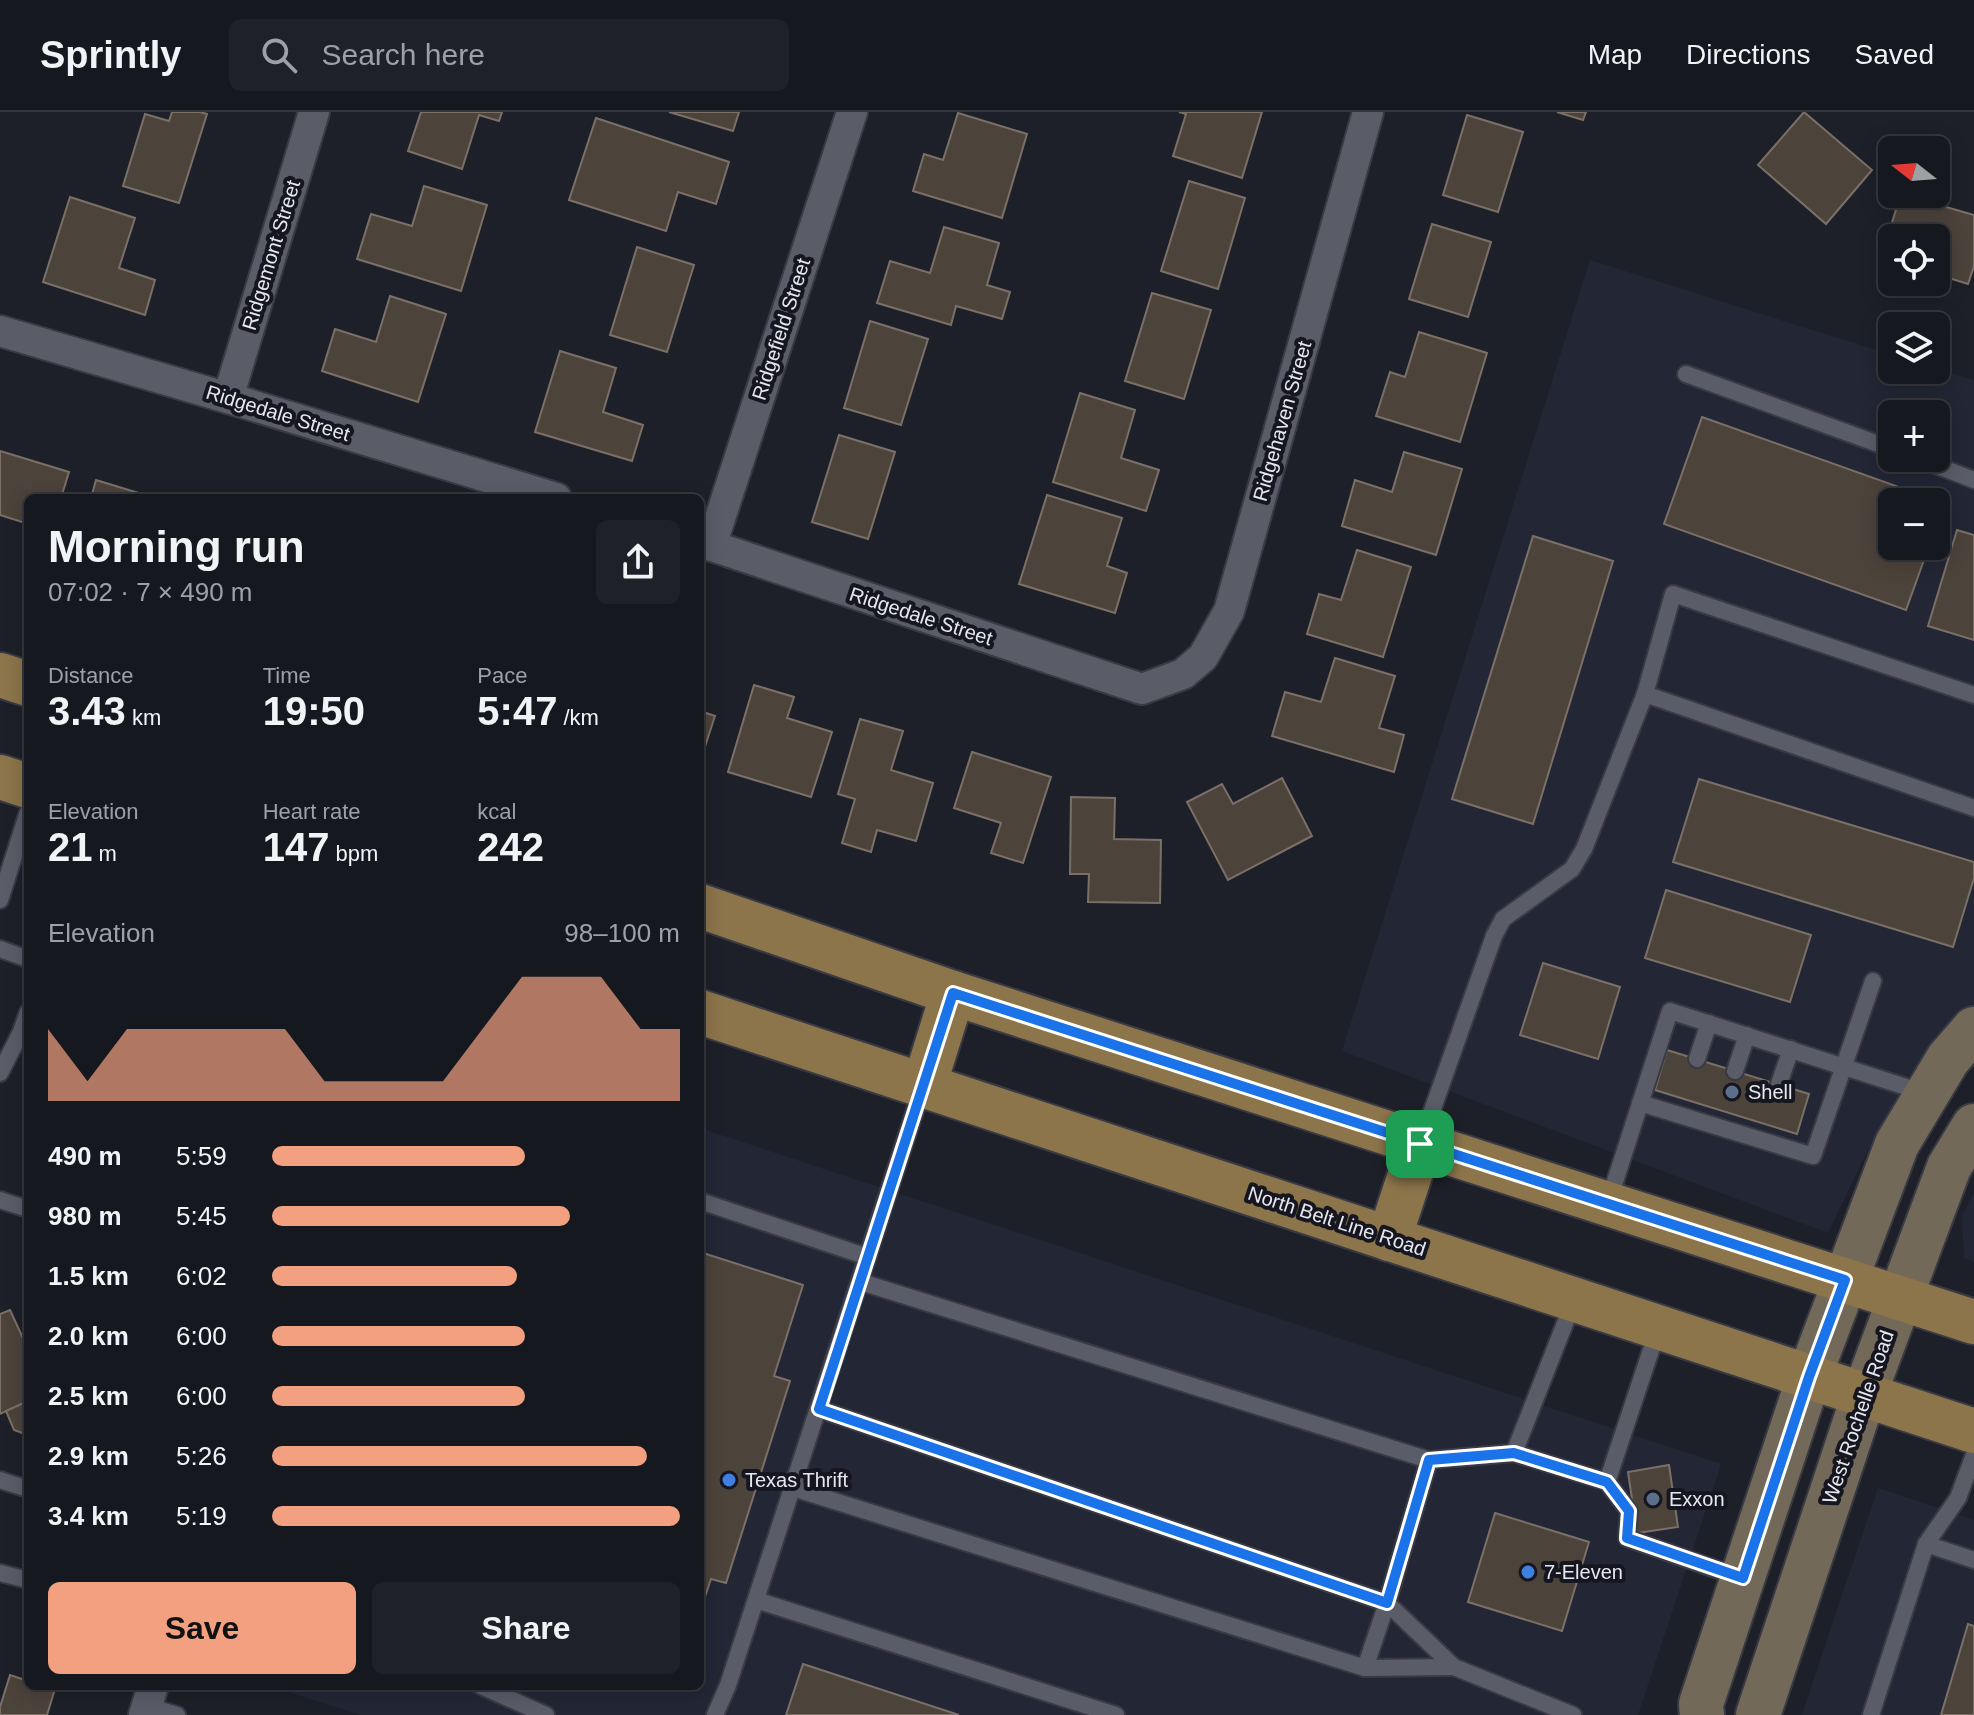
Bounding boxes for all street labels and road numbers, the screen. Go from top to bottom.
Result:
street label: Ridgemont Street [238,177,304,333]
street label: Ridgefield Street [748,255,814,403]
street label: Ridgehaven Street [1249,338,1316,504]
street label: Ridgedale Street [204,381,353,445]
street label: Ridgedale Street [847,583,996,650]
street label: North Belt Line Road [1245,1182,1429,1260]
street label: West Rochelle Road [1818,1327,1898,1507]

